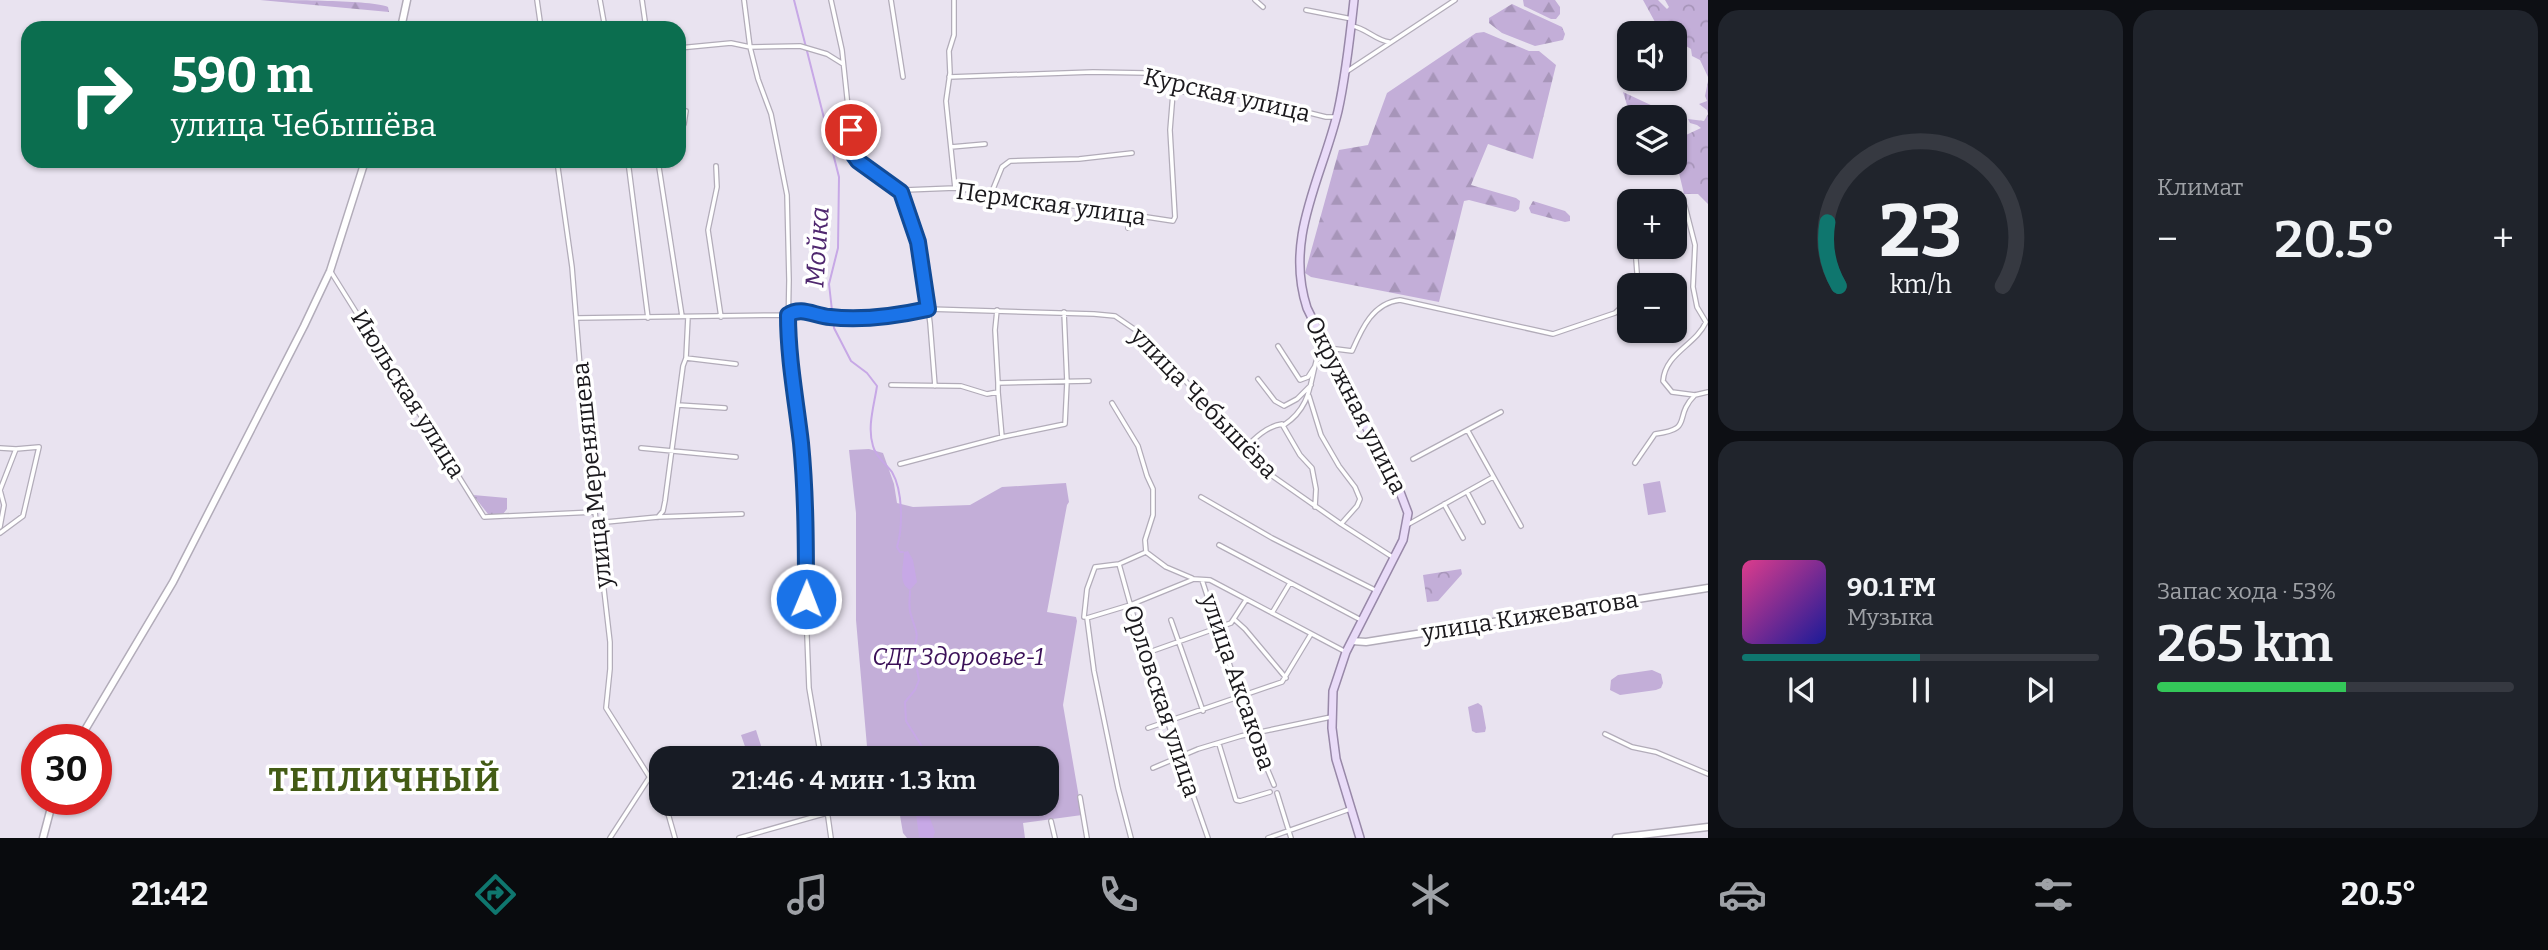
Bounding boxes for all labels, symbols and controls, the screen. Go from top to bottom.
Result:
map controls [1617,21,1687,343]
button: sound [1617,21,1687,91]
text: 590 m [171,46,313,105]
icon: right [56,49,147,140]
street label: Курская улица [1141,62,1313,128]
pin [821,100,881,160]
button: layers [1617,105,1687,175]
text: улица Чебышёва [171,106,437,144]
icon: arrive [832,111,870,149]
text: Климат [2157,173,2243,201]
street label: Пермская улица [954,177,1148,231]
button: + [1617,189,1687,259]
text: 23 [1879,189,1962,276]
water label: Мойка [799,205,836,289]
text: 20.5° [2274,208,2396,271]
text: − [2157,216,2178,262]
text: + [2492,216,2514,262]
text: km/h [1890,270,1952,300]
button: − [1617,273,1687,343]
street label: Июльская улица [345,305,471,483]
street label: Окружная улица [1299,312,1413,498]
street label: улица Чебышёва [1124,321,1283,484]
street label: улица Мереняшева [566,360,618,591]
position arrow [769,562,843,636]
text: 90.1 FM [1847,572,1936,603]
text: Запас хода · 53% [2157,577,2336,605]
street label: улица Кижеватова [1419,585,1640,647]
street label: улица Аксакова [1194,589,1281,774]
street label: Орловская улица [1118,601,1206,801]
text: Музыка [1847,603,1934,631]
text: 265 km [2157,612,2333,675]
park label: СДТ Здоровье-1 [872,643,1044,671]
icon: previous [1783,671,1821,709]
icon: pause [1902,671,1940,709]
icon: next [2021,671,2059,709]
speed limit sign: 30 [21,724,112,815]
district label: ТЕПЛИЧНЫЙ [268,760,502,799]
text: 21:46 · 4 мин · 1.3 km [732,765,976,796]
icon: directions [471,870,520,919]
icon: music [783,870,832,919]
icon: phone [1094,870,1143,919]
icon: climate [1406,870,1455,919]
icon: car [1718,870,1767,919]
icon: filters [2029,870,2078,919]
text: 21:42 [131,875,208,913]
text: 20.5° [2341,875,2417,913]

